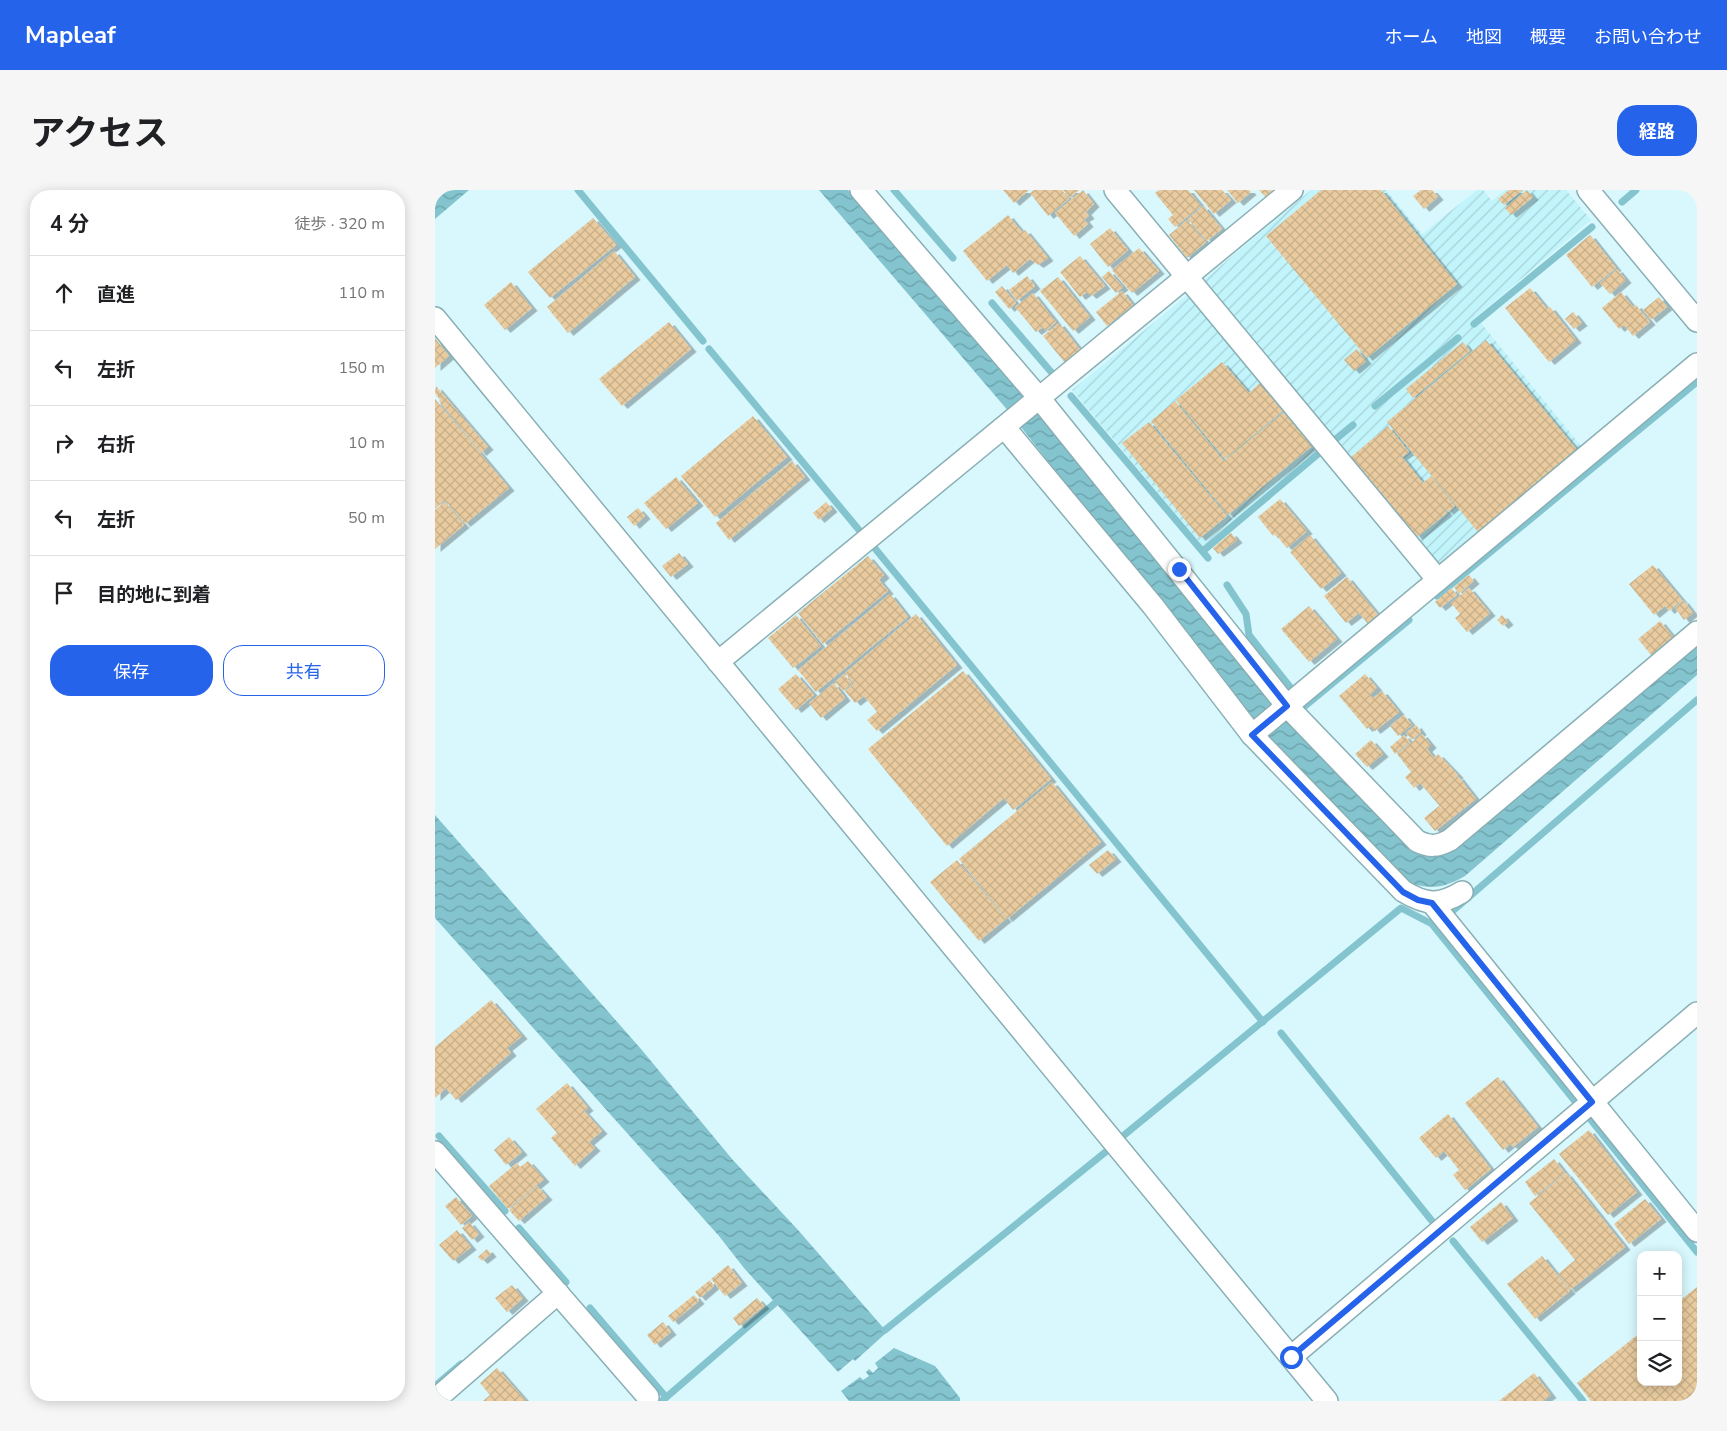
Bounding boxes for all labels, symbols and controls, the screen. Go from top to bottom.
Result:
text: Mapleaf [25,19,116,51]
text: ホーム [1385,25,1438,49]
text: 地図 [1466,25,1502,49]
text: 概要 [1530,25,1566,49]
text: お問い合わせ [1594,25,1702,49]
button: 経路 [1617,105,1697,156]
text: アクセス [30,110,168,157]
text: 4 分 [50,210,89,238]
text: 徒歩 · 320 m [295,213,385,235]
icon: ahead [50,279,78,307]
text: 直進 [97,282,135,308]
text: 110 m [338,282,385,304]
icon: left [50,354,78,382]
text: 左折 [97,357,135,383]
text: 150 m [338,357,385,379]
icon: right [50,429,78,457]
text: 右折 [97,432,135,458]
text: 10 m [348,432,385,454]
icon: left [50,504,78,532]
text: 左折 [97,507,135,533]
text: 50 m [348,507,385,529]
route end [1168,558,1191,581]
icon: arrive [50,579,78,607]
text: 目的地に到着 [97,582,211,608]
button: 保存 [50,645,213,696]
button: 共有 [223,645,385,696]
map controls [1637,1251,1682,1386]
button: + [1637,1251,1682,1296]
button: − [1637,1296,1682,1341]
button: layers [1637,1341,1682,1386]
route start [1280,1346,1303,1369]

